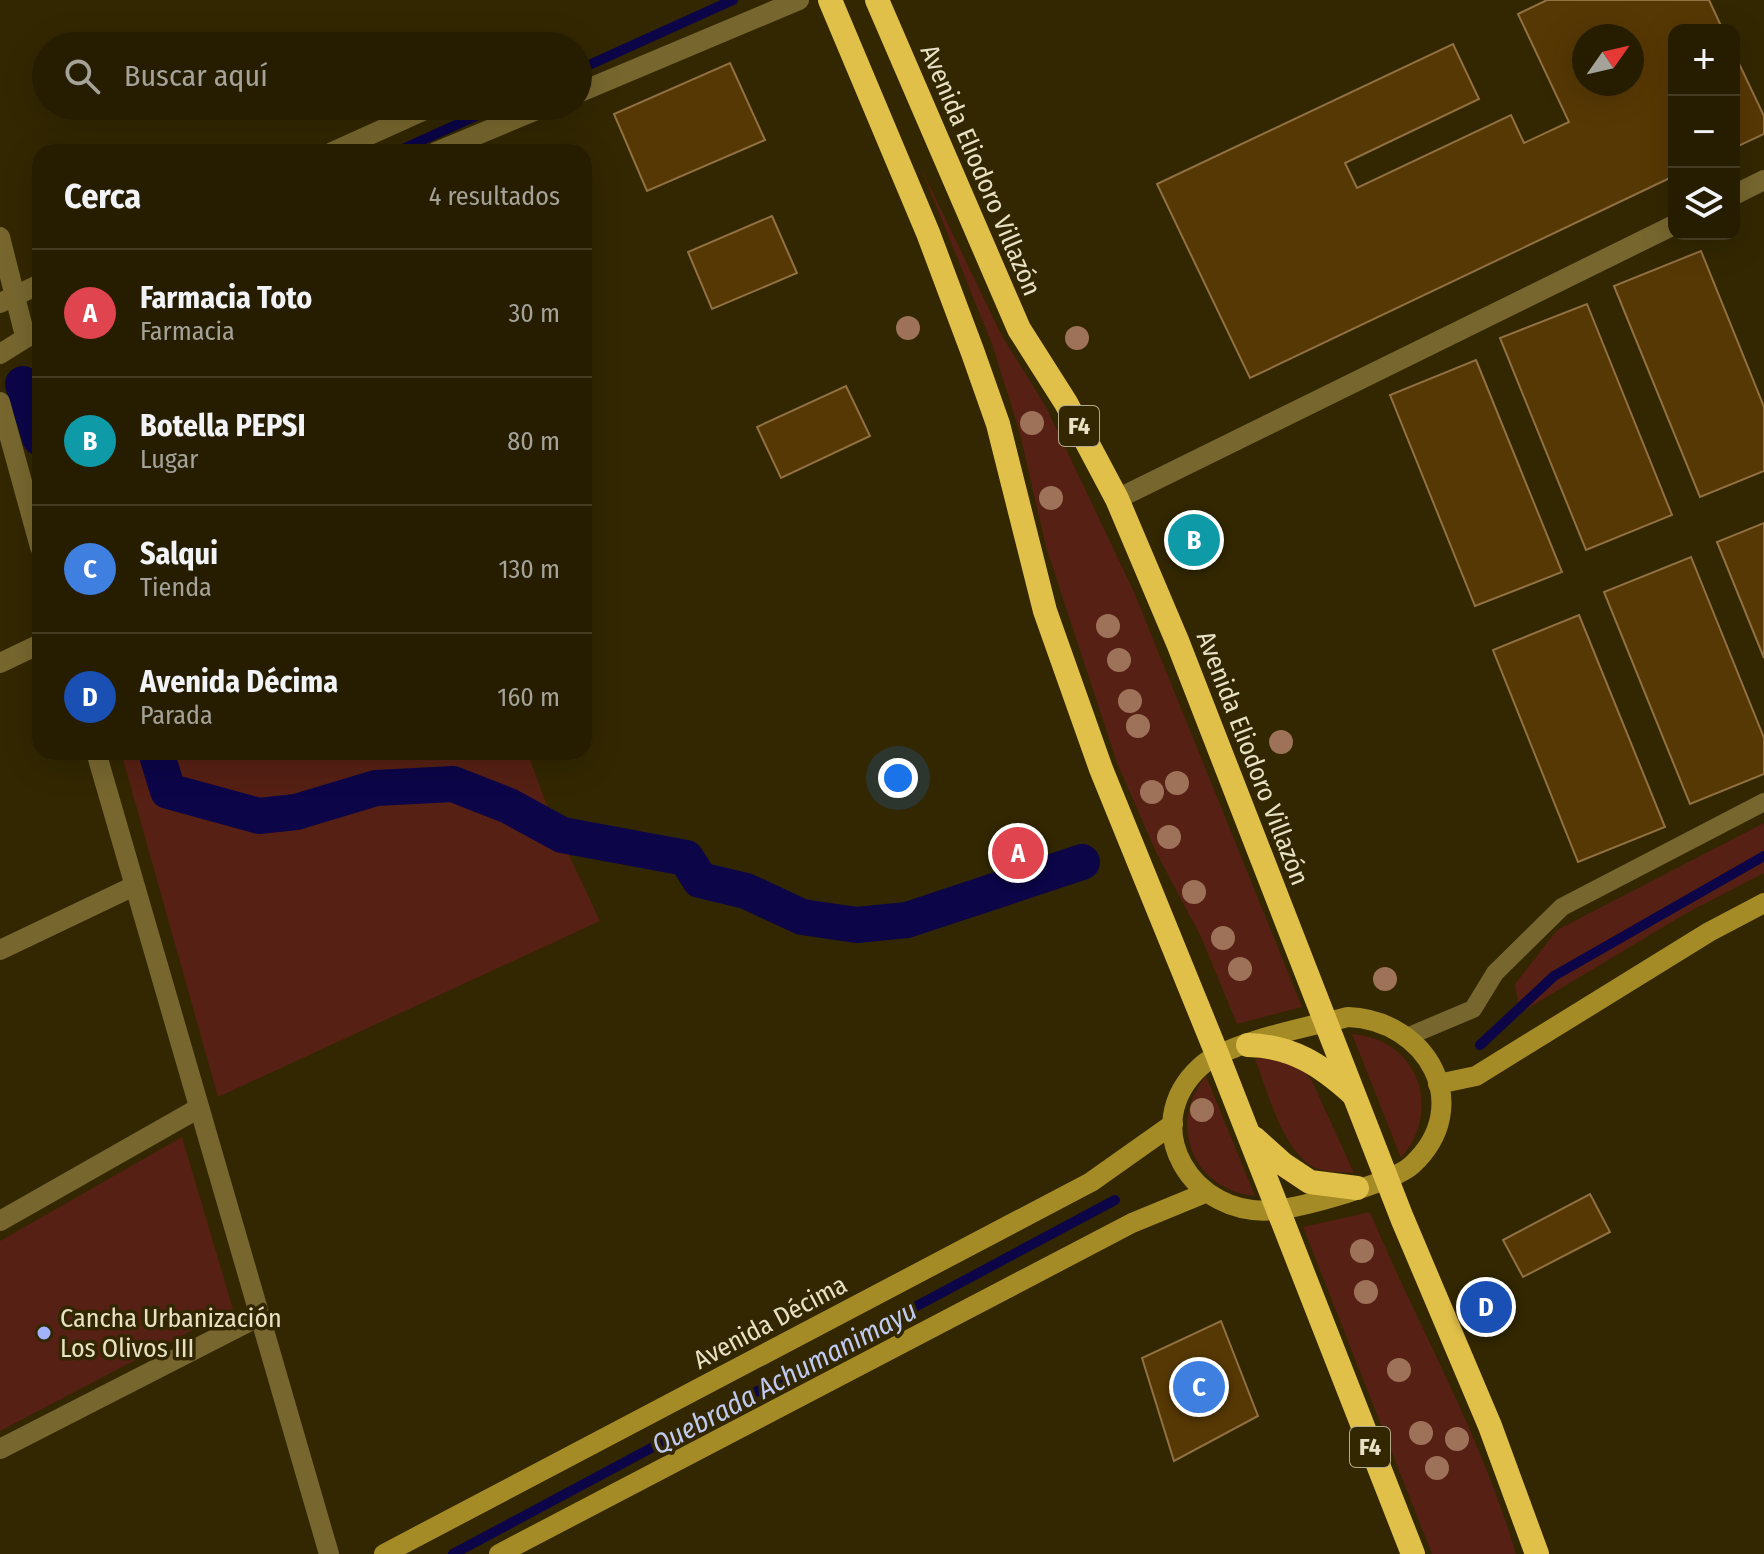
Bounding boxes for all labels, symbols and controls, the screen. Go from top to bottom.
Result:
north arrow [1572,24,1644,96]
map controls [1668,24,1740,240]
button: + [1668,24,1740,96]
search box [32,32,592,120]
street label: Avenida Eliodoro Villazón [914,40,1047,300]
icon: search [60,54,104,98]
text: Buscar aquí [124,58,268,94]
button: − [1668,96,1740,168]
button: layers [1668,168,1740,240]
text: Cerca [64,176,141,217]
text: 4 resultados [429,181,560,212]
text: Farmacia Toto [140,280,312,316]
text: A [83,298,97,329]
text: 30 m [509,298,560,329]
text: Farmacia [140,316,235,347]
road number: F4 [1059,406,1099,446]
text: Botella PEPSI [140,408,305,444]
text: B [83,426,97,457]
text: 80 m [507,426,560,457]
text: Lugar [140,444,198,475]
pin: B [1168,510,1220,570]
text: Salqui [140,536,218,572]
text: C [83,554,97,585]
text: 130 m [498,554,560,585]
text: Tienda [140,572,212,603]
street label: Avenida Eliodoro Villazón [1190,627,1315,890]
text: Avenida Décima [140,664,338,700]
text: D [82,682,98,713]
text: 160 m [497,682,560,713]
text: Parada [140,700,213,731]
your location [878,758,918,798]
pin: A [992,823,1044,883]
street label: Avenida Décima [688,1269,852,1376]
pin: D [1460,1277,1512,1337]
water label: Quebrada Achumanimayu [646,1294,922,1461]
place label: Cancha Urbanización Los Olivos III [60,1303,282,1364]
marker: Cancha Urbanización Los Olivos III [35,1324,53,1342]
pin: C [1173,1357,1225,1417]
road number: F4 [1350,1427,1390,1467]

